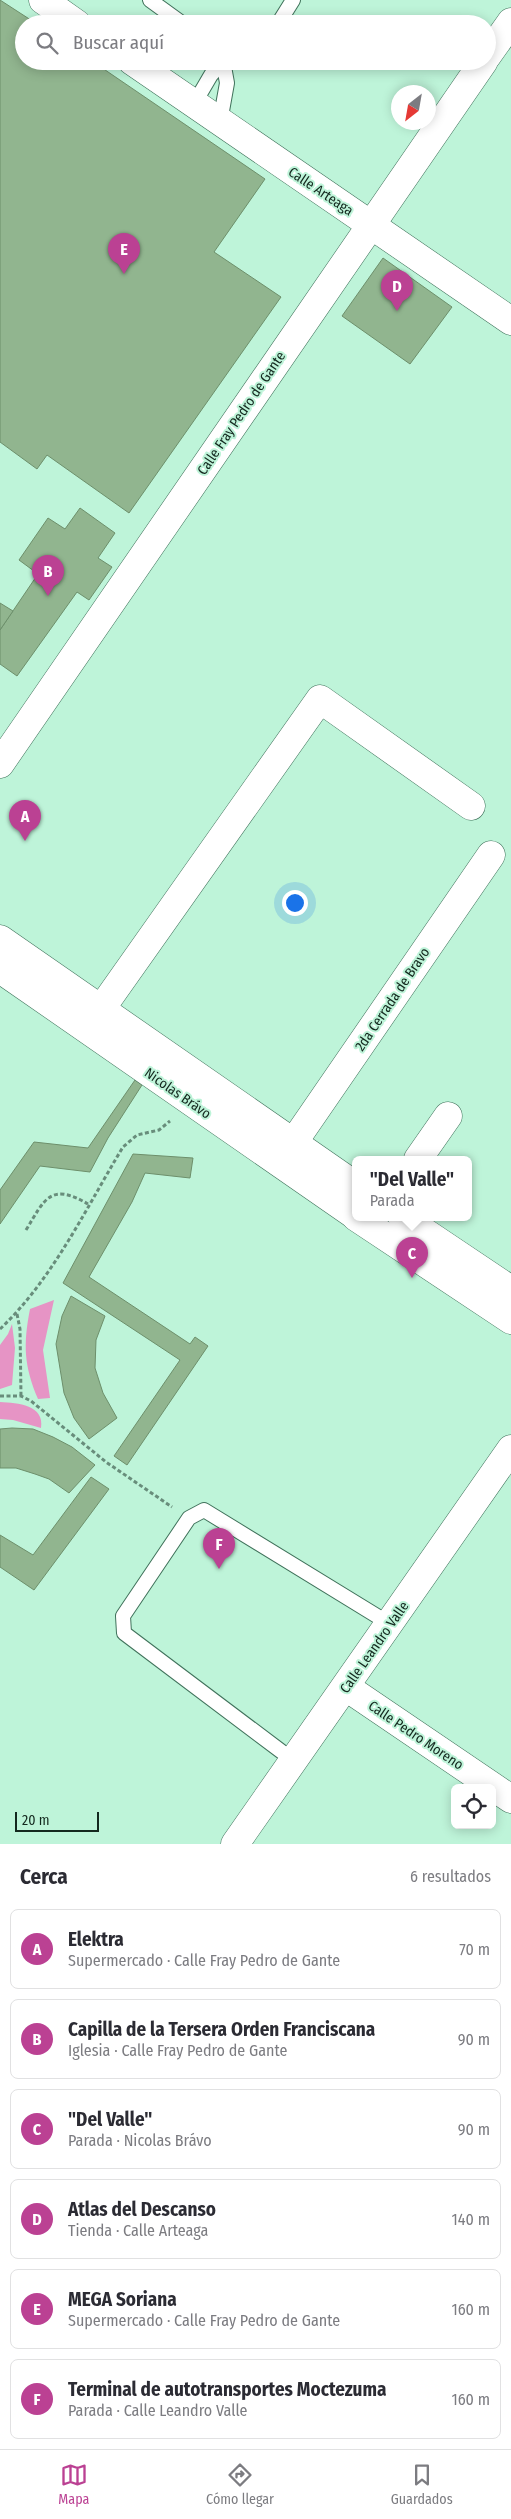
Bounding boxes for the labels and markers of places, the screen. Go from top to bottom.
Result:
pin: E [108,233,140,274]
pin: D [381,270,413,311]
pin: B [32,555,64,596]
pin: A [9,800,41,841]
pin: C [396,1237,428,1278]
pin: F [203,1528,235,1569]

